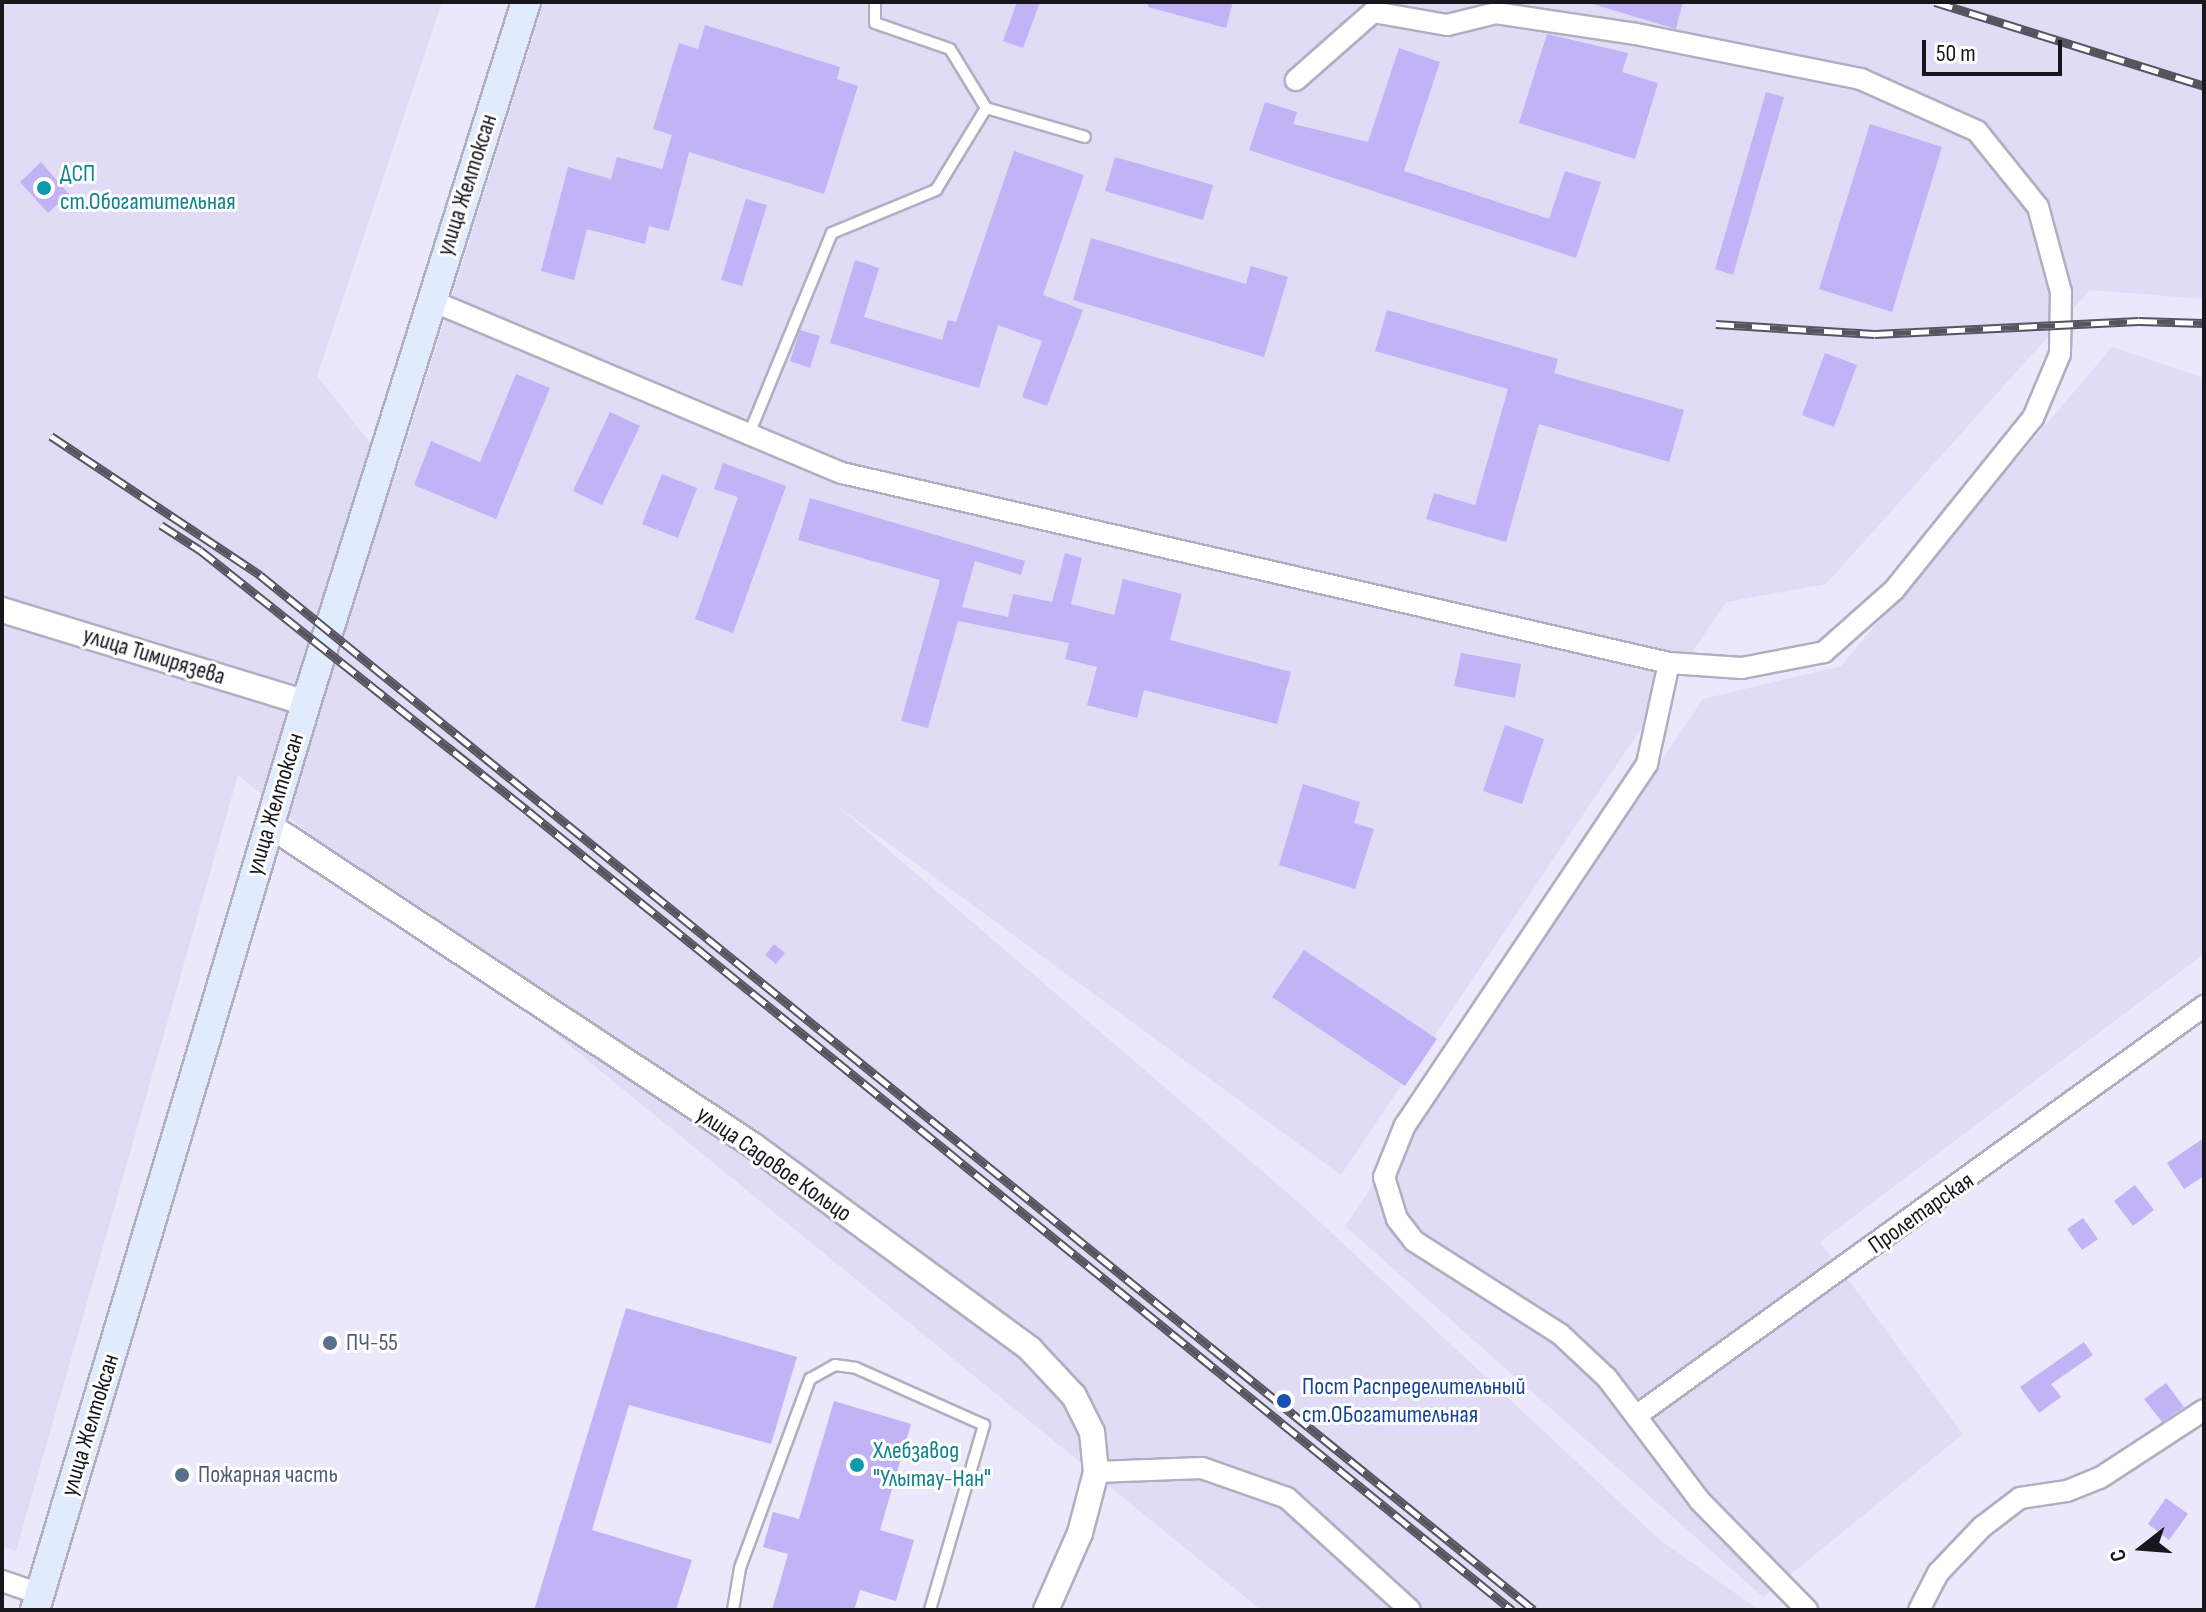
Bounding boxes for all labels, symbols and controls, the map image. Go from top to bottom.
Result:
scale bar [1926,24,2066,74]
text: 50 m [1936,39,1976,68]
street label: улица Желтоксан [431,111,503,259]
place label: ДСП ст.Обогатительная [60,160,236,216]
marker: ДСП ст.Обогатительная [35,179,53,197]
street label: улица Тимирязева [79,621,229,691]
street label: улица Желтоксан [240,730,310,878]
street label: улица Садовое Кольцо [691,1100,857,1228]
street label: Пролетарская [1863,1166,1979,1260]
place label: ПЧ-55 [346,1329,398,1357]
marker: ПЧ-55 [321,1334,339,1352]
street label: улица Желтоксан [55,1351,125,1499]
place label: Пост Распределительный ст.ОБогатительная [1302,1373,1526,1429]
marker: Пост Распределительный ст.ОБогатительная [1273,1390,1295,1412]
place label: Хлебзавод "Улытау-Нан" [873,1437,991,1493]
marker: Хлебзавод "Улытау-Нан" [848,1456,866,1474]
place label: Пожарная часть [198,1461,338,1489]
marker: Пожарная часть [173,1466,191,1484]
north arrow [2102,1508,2182,1588]
text: С [2104,1546,2133,1565]

